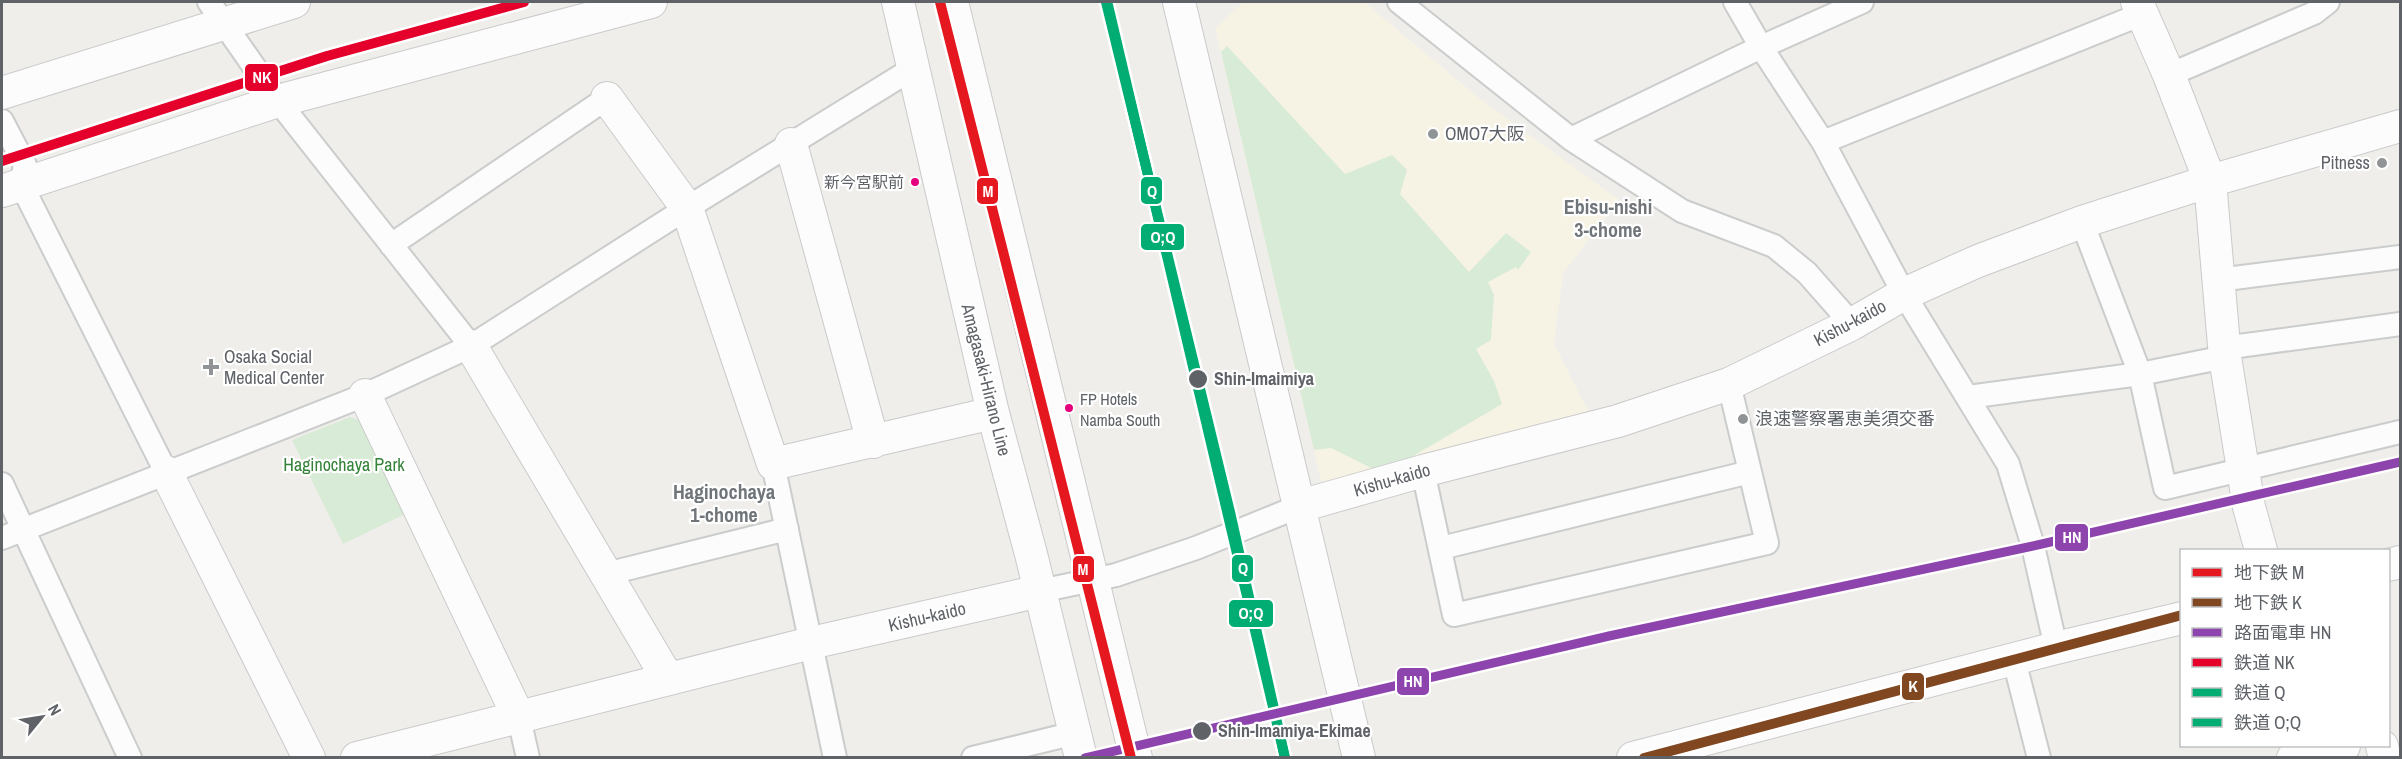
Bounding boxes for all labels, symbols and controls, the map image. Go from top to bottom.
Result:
line badge: NK [244,63,279,92]
text: NK [253,66,272,88]
place label: OMO7大阪 [1445,121,1524,146]
marker: OMO7大阪 [1426,127,1440,141]
place label: Pitness [2321,150,2370,175]
marker: Pitness [2375,156,2389,170]
place label: 新今宮駅前 [824,171,904,193]
marker: 新今宮駅前 [909,176,921,188]
line badge: Q [1140,176,1163,205]
line badge: M [976,177,999,205]
text: M [983,180,994,202]
text: Q [1147,180,1157,202]
district label: Ebisu-nishi 3-chome [1564,193,1652,243]
line badge: O;Q [1140,223,1185,251]
text: O;Q [1151,226,1175,248]
street label: Kishu-kaido [1809,293,1890,352]
street label: Amagasaki-Hirano Line [955,300,1017,459]
place label: Osaka Social Medical Center [224,344,324,390]
marker: Osaka Social Medical Center [202,358,220,376]
place label: Shin-Imaimiya [1214,366,1315,391]
marker: Shin-Imaimiya [1187,368,1209,390]
place label: FP Hotels Namba South [1080,388,1160,431]
marker: FP Hotels Namba South [1063,402,1075,414]
place label: 浪速警察署恵美須交番 [1755,406,1935,431]
marker: 浪速警察署恵美須交番 [1736,412,1750,426]
park label: Haginochaya Park [283,452,405,477]
street label: Kishu-kaido [1351,457,1433,502]
district label: Haginochaya 1-chome [673,478,775,528]
line badge: HN [2054,523,2089,552]
text: HN [2063,526,2081,548]
legend [2180,549,2390,747]
line badge: Q [1231,554,1254,583]
line badge: M [1072,555,1095,583]
text: Q [1238,557,1248,579]
text: M [1078,558,1089,580]
text: 地下鉄 M [2234,560,2304,585]
text: 地下鉄 K [2234,590,2302,615]
street label: Kishu-kaido [886,595,968,638]
line badge: O;Q [1228,599,1274,628]
text: O;Q [1239,602,1263,624]
text: 路面電車 HN [2234,620,2331,645]
text: 鉄道 NK [2234,650,2295,675]
line badge: HN [1396,667,1430,696]
text: HN [1404,670,1422,692]
line badge: K [1901,672,1925,701]
text: K [1908,675,1918,697]
text: 鉄道 Q [2234,680,2286,705]
north arrow [12,687,72,747]
text: N [43,700,67,719]
text: 鉄道 O;Q [2234,710,2301,735]
place label: Shin-Imamiya-Ekimae [1218,718,1371,743]
marker: Shin-Imamiya-Ekimae [1191,720,1213,742]

